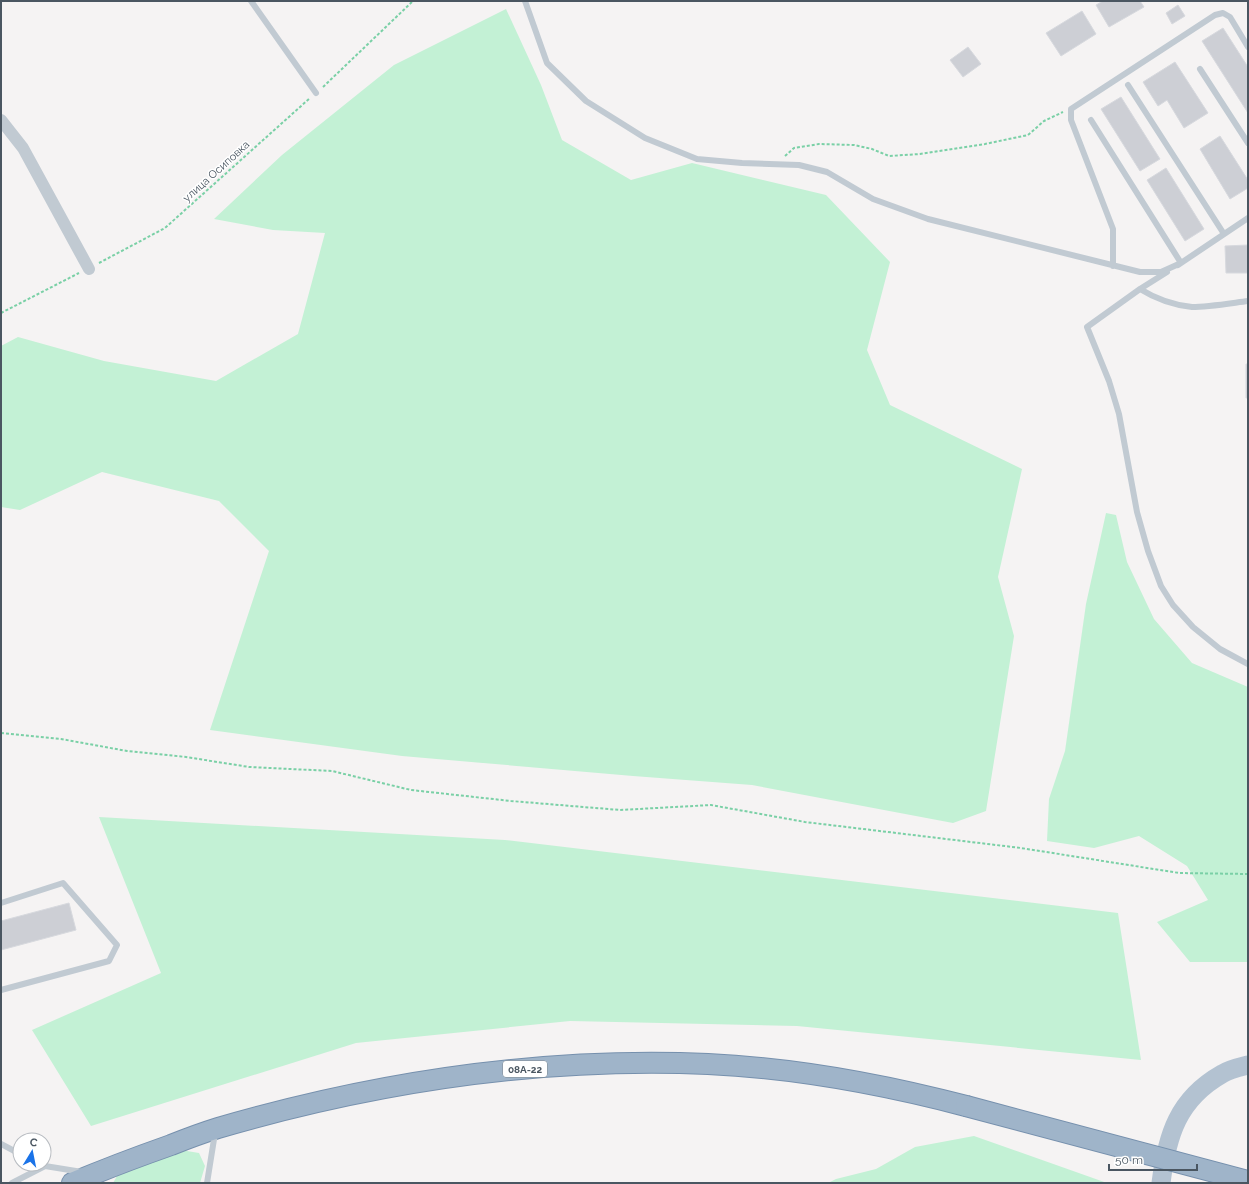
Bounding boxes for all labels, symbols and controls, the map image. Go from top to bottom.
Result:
street label: улица Осиповка [180,138,252,205]
road number: 08А-22 [503,1061,547,1077]
north arrow [12,1132,52,1172]
text: С [29,1136,39,1150]
scale bar [1109,1146,1197,1172]
text: 50 m [1115,1153,1143,1167]

